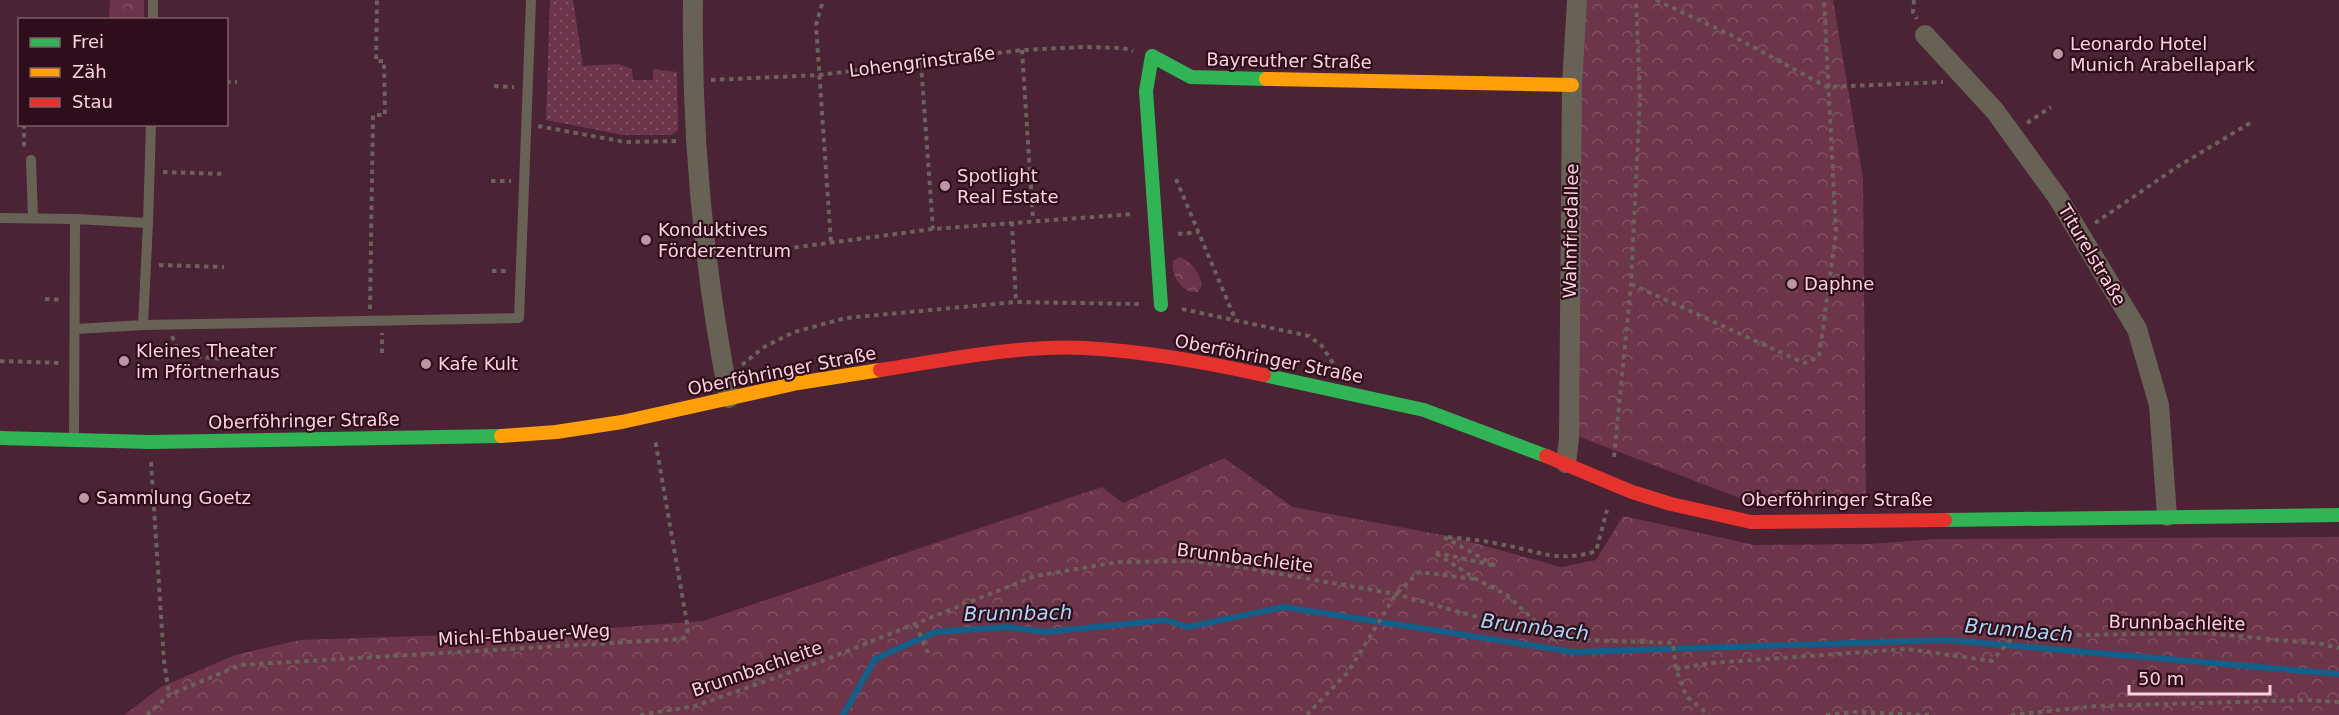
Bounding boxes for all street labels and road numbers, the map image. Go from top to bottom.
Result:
street label: Lohengrinstraße [848,42,996,81]
street label: Bayreuther Straße [1206,49,1372,72]
street label: Wahnfriedallee [1559,163,1582,299]
street label: Titurelstraße [2053,199,2131,309]
street label: Oberföhringer Straße [1173,330,1365,387]
street label: Oberföhringer Straße [686,342,878,399]
street label: Oberföhringer Straße [208,408,400,433]
street label: Oberföhringer Straße [1741,489,1933,510]
street label: Brunnbachleite [1176,539,1314,576]
street label: Brunnbachleite [2108,611,2246,634]
street label: Michl-Ehbauer-Weg [437,620,611,649]
street label: Brunnbachleite [689,636,825,701]

